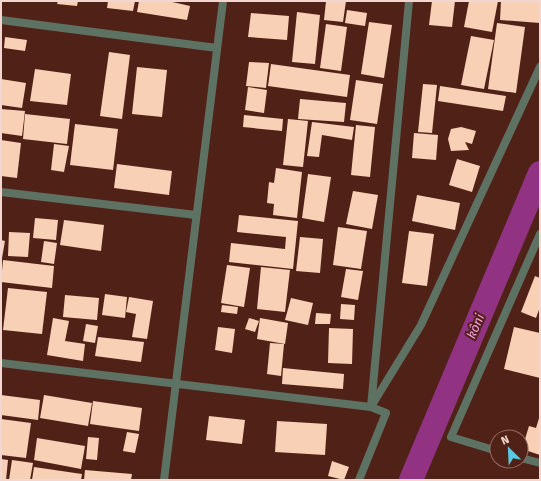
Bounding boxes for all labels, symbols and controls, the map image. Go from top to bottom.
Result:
water label: kôni [464,311,488,341]
north arrow [489,429,529,469]
text: N [499,433,511,448]

